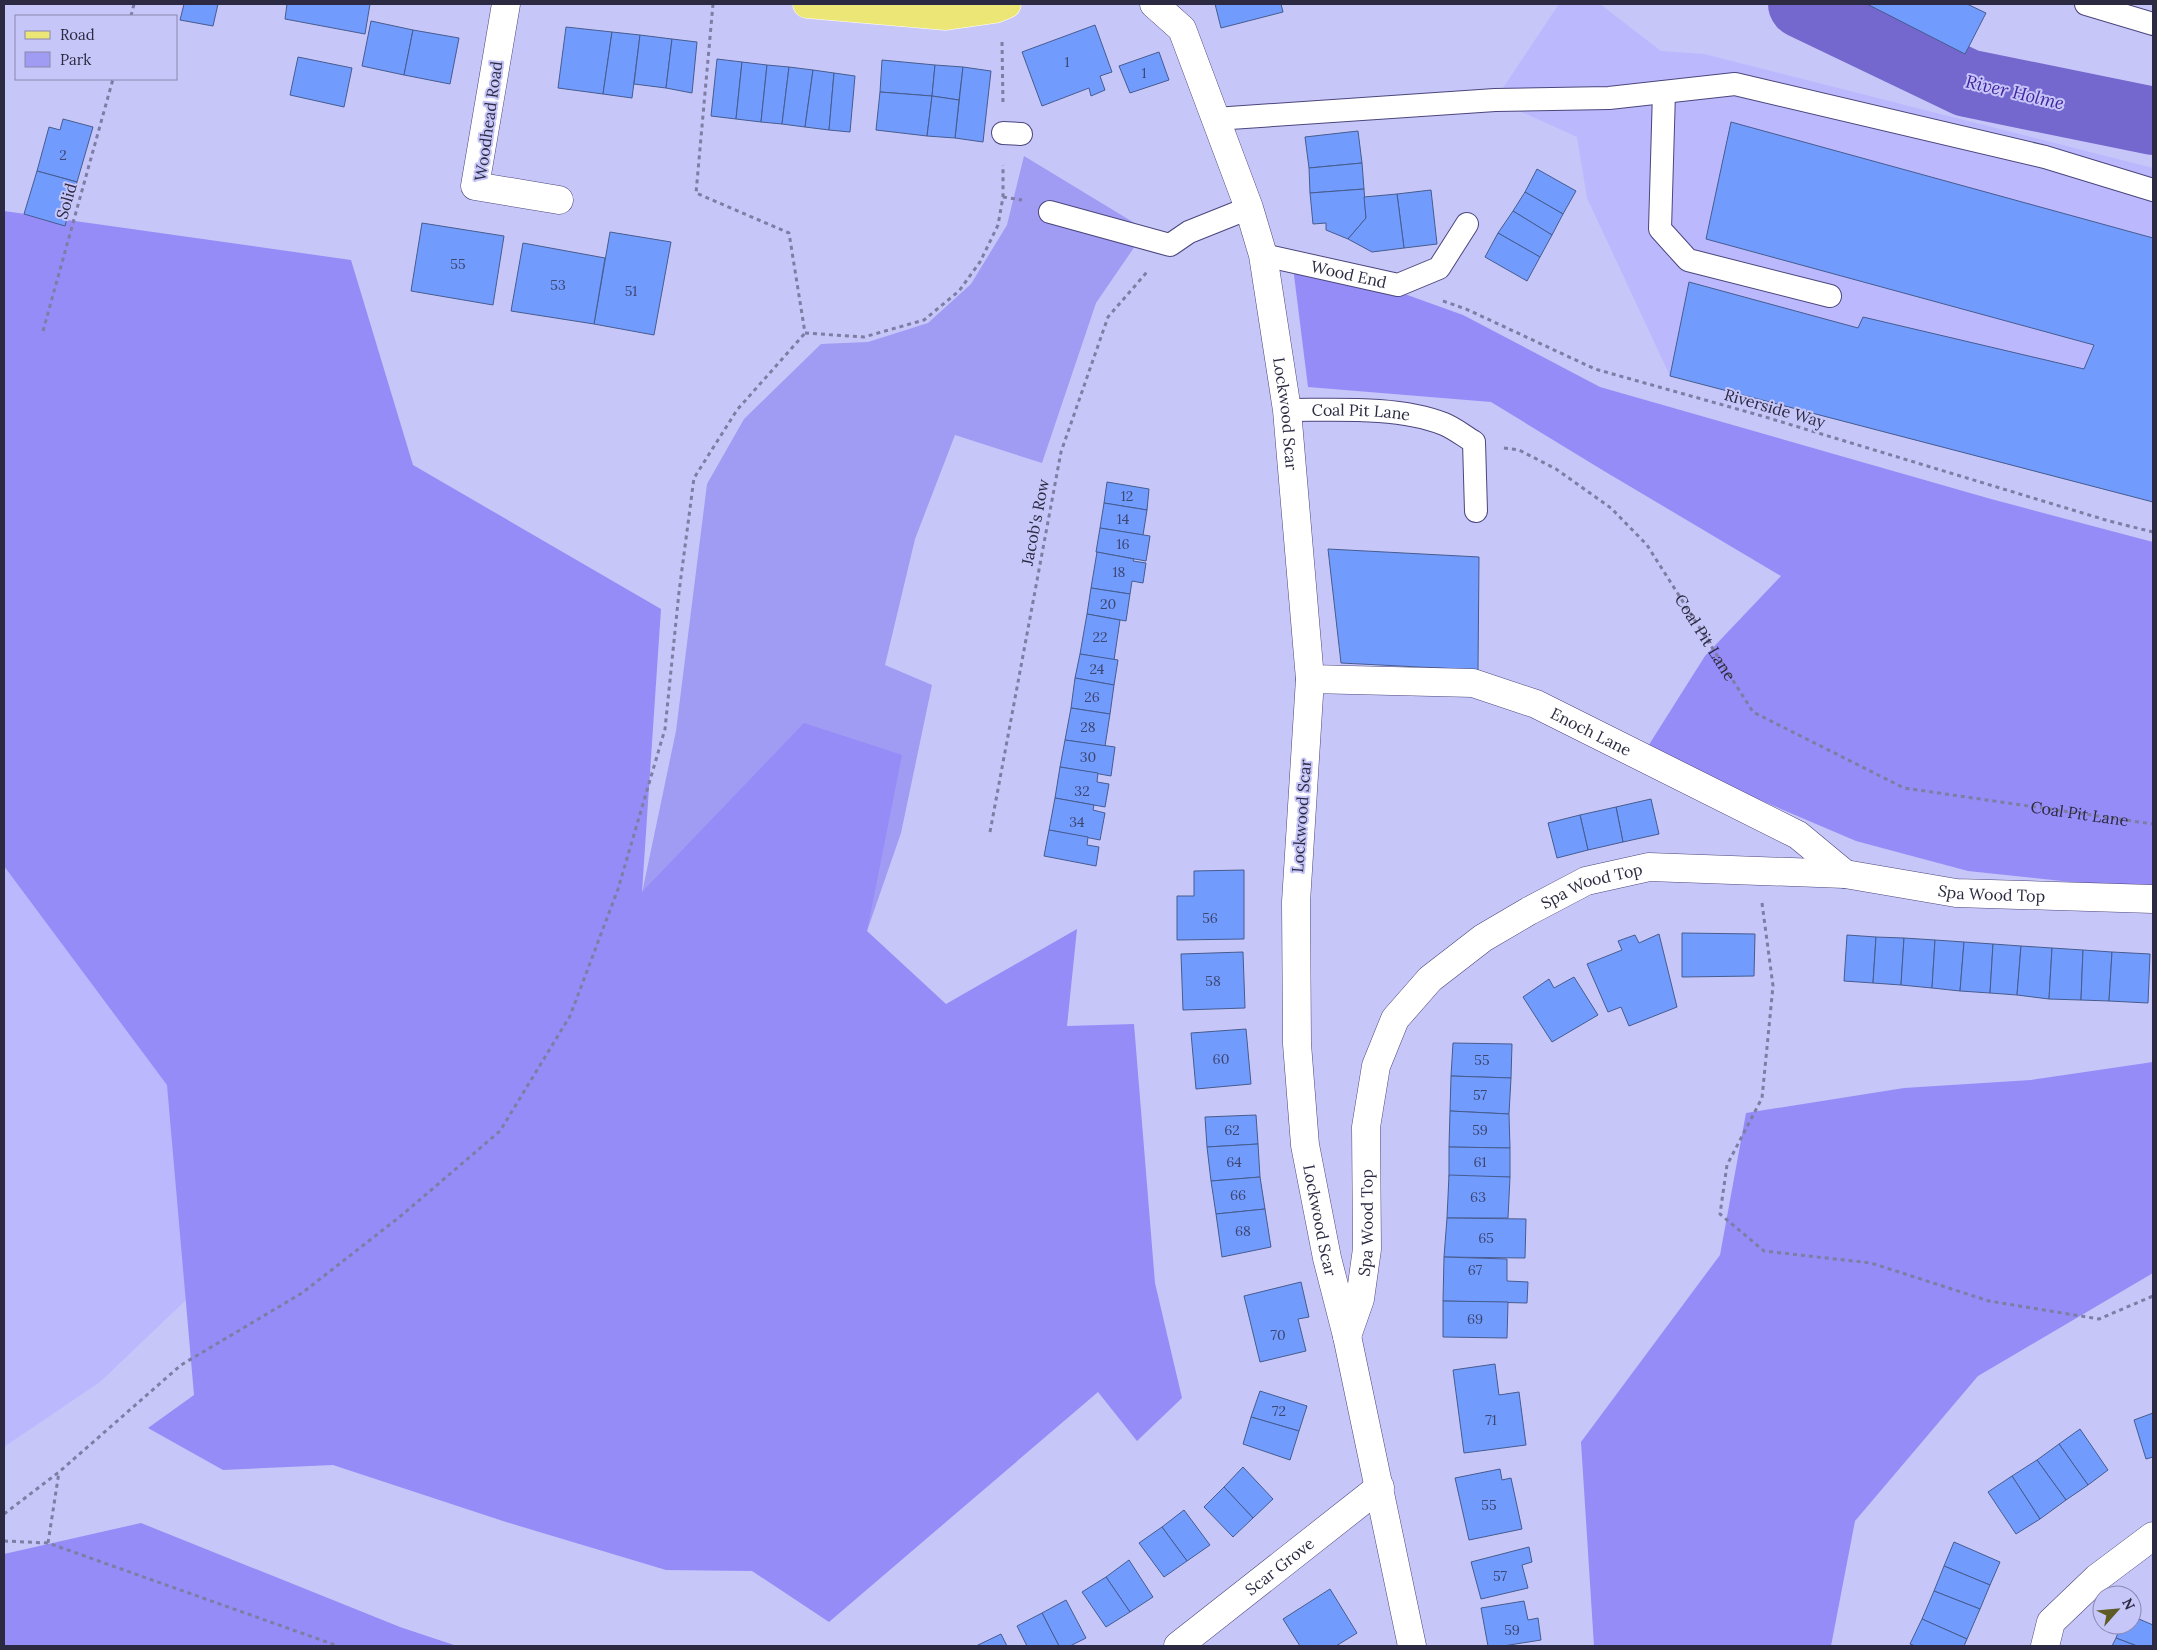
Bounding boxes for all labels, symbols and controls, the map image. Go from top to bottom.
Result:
legend [15,15,178,80]
text: Road [60,25,95,44]
text: Park [60,50,91,69]
house number: 1 [1064,53,1070,71]
street label: Woodhead Road [470,59,506,182]
house number: 1 [1141,64,1147,82]
water label: River Holme [1963,69,2067,115]
house number: 2 [59,146,67,164]
street label: Solid [51,180,81,221]
house number: 55 [450,255,466,273]
street label: Wood End [1309,256,1389,292]
house number: 53 [550,276,566,294]
house number: 51 [625,282,637,300]
street label: Lockwood Scar [1269,356,1302,471]
street label: Riverside Way [1722,384,1828,432]
street label: Coal Pit Lane [1311,400,1412,425]
street label: Jacob's Row [1017,477,1053,568]
house number: 12 [1121,487,1133,505]
house number: 14 [1117,510,1130,528]
house number: 16 [1116,535,1130,553]
house number: 18 [1113,563,1126,581]
street label: Coal Pit Lane [1671,590,1741,684]
house number: 20 [1100,595,1116,613]
house number: 22 [1092,628,1108,646]
house number: 24 [1090,660,1105,678]
house number: 26 [1084,688,1100,706]
street label: Enoch Lane [1547,703,1635,760]
house number: 28 [1080,718,1096,736]
house number: 30 [1080,748,1096,766]
street label: Lockwood Scar [1287,759,1315,873]
house number: 32 [1074,782,1090,800]
street label: Coal Pit Lane [2029,796,2130,830]
house number: 34 [1069,813,1085,831]
street label: Spa Wood Top [1537,859,1644,913]
street label: Spa Wood Top [1937,880,2045,906]
house number: 56 [1202,909,1218,927]
house number: 58 [1205,972,1221,990]
house number: 60 [1213,1050,1229,1068]
house number: 55 [1474,1051,1490,1069]
house number: 57 [1473,1086,1488,1104]
house number: 62 [1224,1121,1240,1139]
house number: 59 [1472,1121,1488,1139]
house number: 64 [1226,1153,1242,1171]
house number: 61 [1473,1153,1487,1171]
street label: Lockwood Scar [1299,1163,1341,1278]
street label: Spa Wood Top [1353,1169,1377,1277]
house number: 66 [1230,1186,1246,1204]
house number: 63 [1470,1188,1486,1206]
house number: 68 [1235,1222,1251,1240]
house number: 65 [1478,1229,1494,1247]
house number: 67 [1468,1261,1483,1279]
house number: 69 [1467,1310,1483,1328]
house number: 70 [1270,1326,1286,1344]
house number: 72 [1272,1402,1286,1420]
house number: 71 [1485,1411,1497,1429]
house number: 55 [1481,1496,1497,1514]
street label: Scar Grove [1241,1533,1318,1599]
house number: 57 [1493,1567,1508,1585]
north arrow [2092,1585,2142,1635]
text: N [2118,1595,2139,1613]
house number: 59 [1504,1621,1520,1639]

